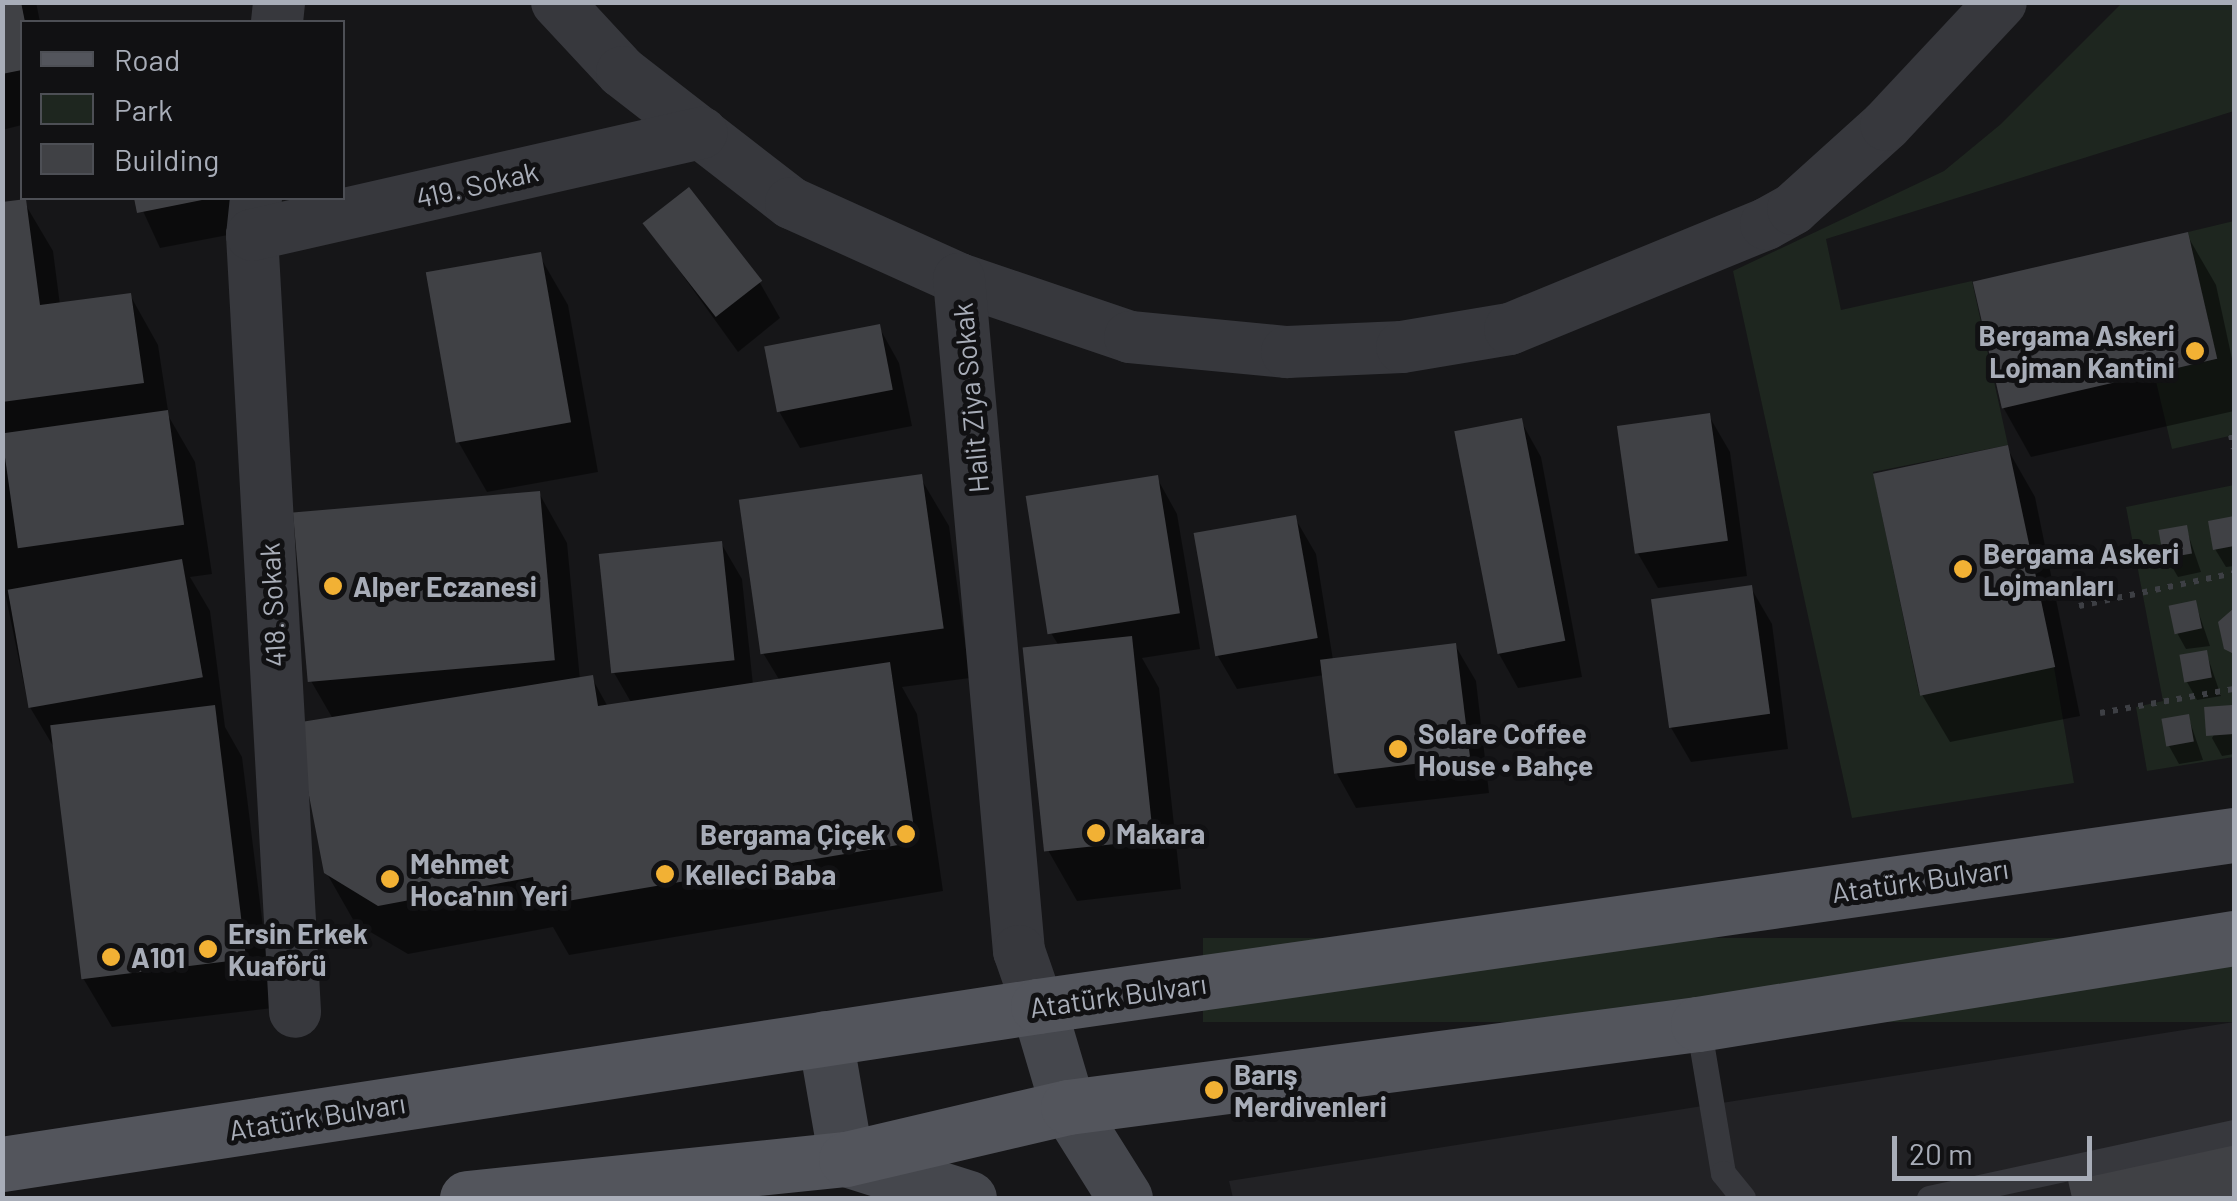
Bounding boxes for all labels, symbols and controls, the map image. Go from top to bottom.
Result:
legend [20,20,345,200]
text: Road [114,41,180,77]
text: Park [114,91,173,127]
text: Building [114,141,219,177]
street label: 419. Sokak [413,154,541,214]
street label: Halit Ziya Sokak [945,302,995,494]
place label: Bergama Askeri Lojman Kantini [1979,318,2175,384]
marker: Bergama Askeri Lojman Kantini [2184,340,2206,362]
place label: Bergama Askeri Lojmanları [1983,536,2179,602]
street label: 418. Sokak [252,542,292,668]
marker: Bergama Askeri Lojmanları [1952,558,1974,580]
place label: Alper Eczanesi [353,569,537,603]
marker: Alper Eczanesi [322,575,344,597]
place label: Solare Coffee House • Bahçe [1418,716,1593,782]
marker: Solare Coffee House • Bahçe [1387,738,1409,760]
place label: Makara [1116,816,1205,850]
place label: Bergama Çiçek [700,817,886,851]
marker: Makara [1085,822,1107,844]
marker: Bergama Çiçek [895,823,917,845]
place label: Mehmet Hoca'nın Yeri [410,846,568,912]
street label: Atatürk Bulvarı [1829,851,2011,909]
place label: Kelleci Baba [685,857,836,891]
marker: Kelleci Baba [654,863,676,885]
marker: Mehmet Hoca'nın Yeri [379,868,401,890]
place label: Ersin Erkek Kuaförü [228,916,368,982]
marker: Ersin Erkek Kuaförü [197,938,219,960]
place label: A101 [131,940,185,974]
marker: A101 [100,946,122,968]
street label: Atatürk Bulvarı [1027,966,1209,1024]
place label: Barış Merdivenleri [1234,1057,1387,1123]
marker: Barış Merdivenleri [1203,1079,1225,1101]
street label: Atatürk Bulvarı [226,1085,408,1147]
scale bar [1897,1116,2097,1178]
text: 20 m [1909,1135,1973,1171]

